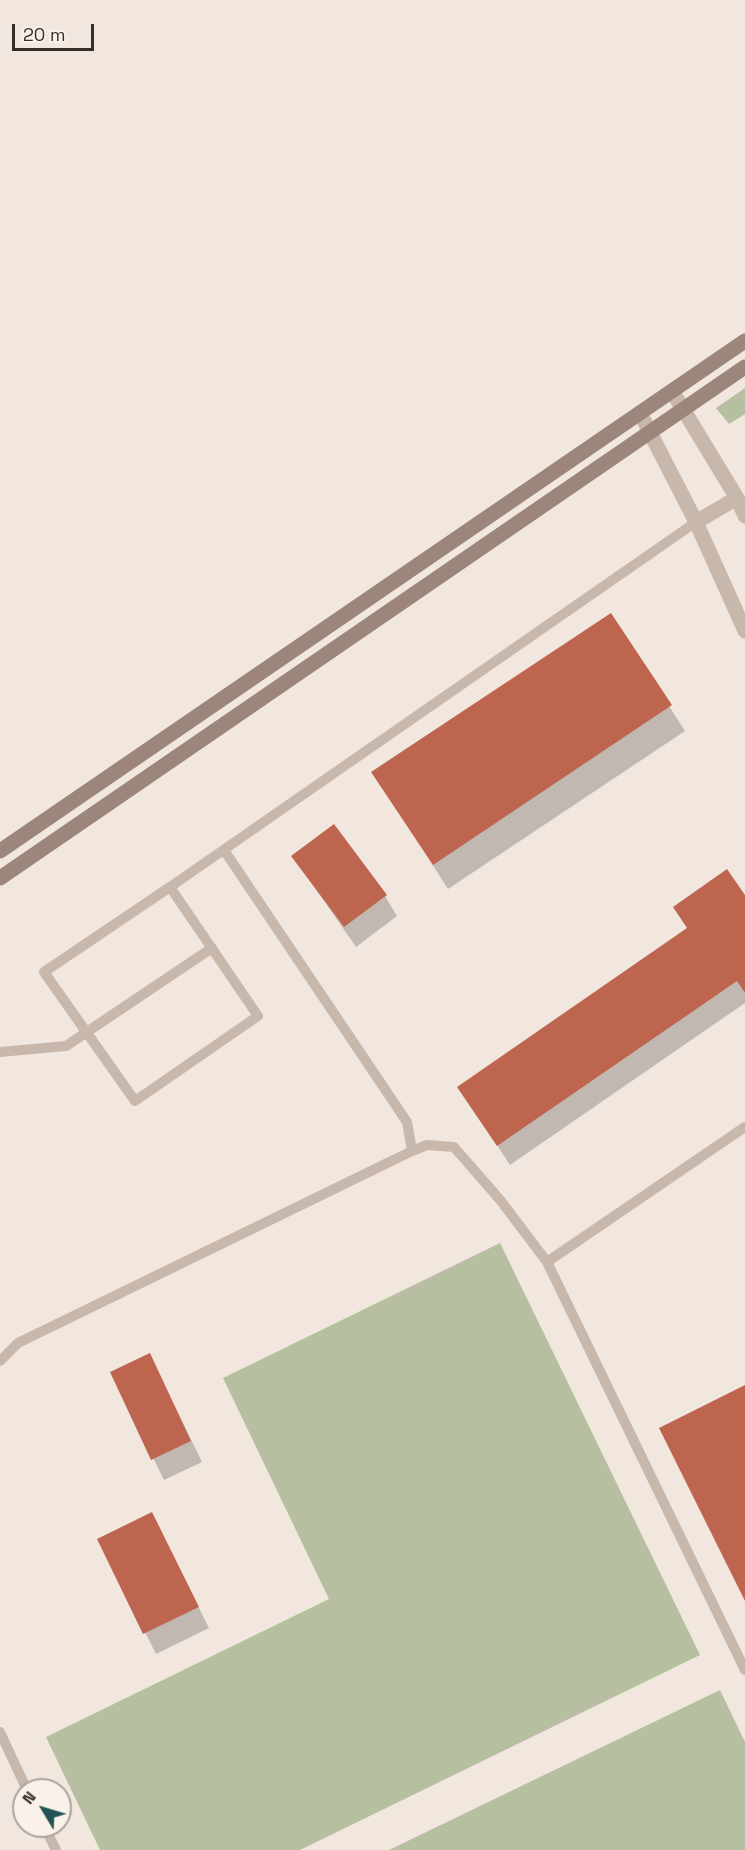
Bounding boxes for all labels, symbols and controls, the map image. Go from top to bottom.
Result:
scale bar [15,12,98,50]
text: 20 m [23,23,66,46]
north arrow [12,1778,72,1838]
text: N [17,1787,41,1809]

